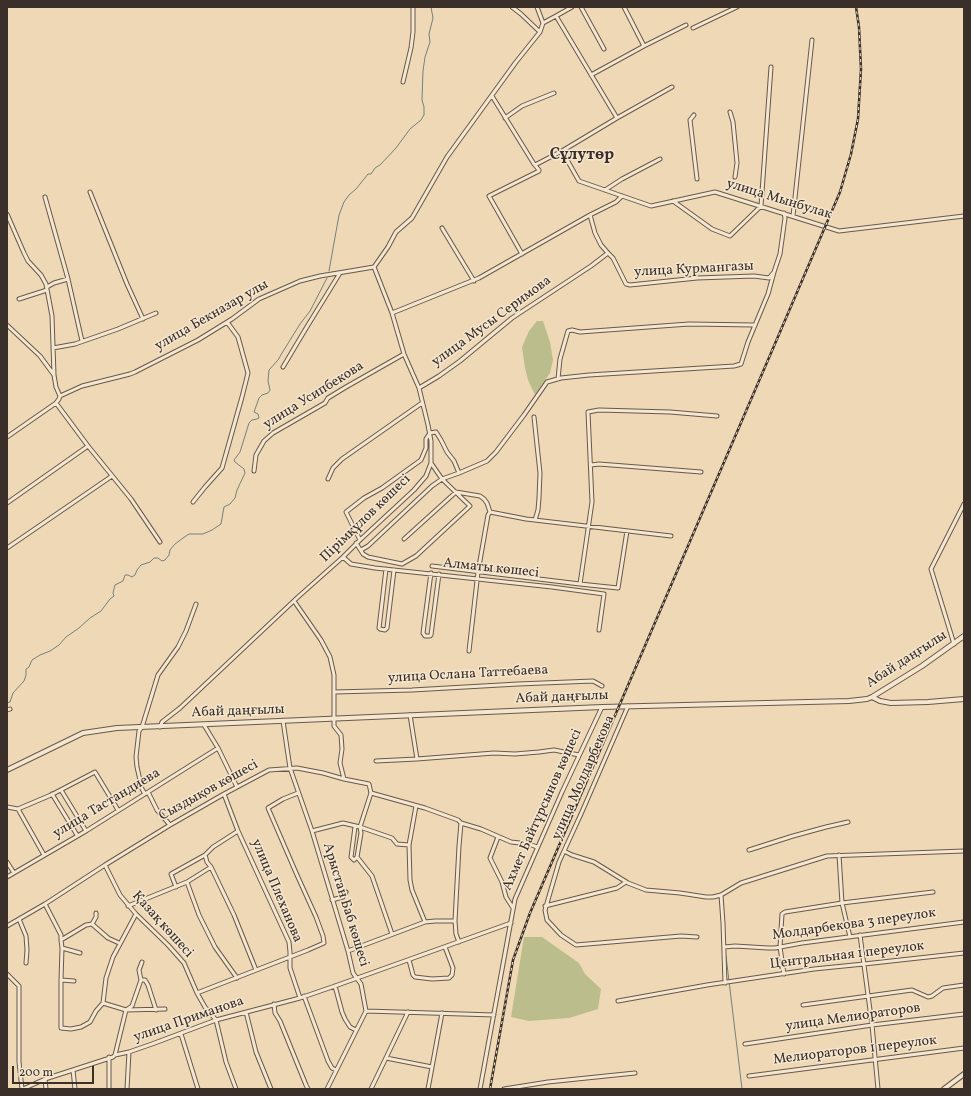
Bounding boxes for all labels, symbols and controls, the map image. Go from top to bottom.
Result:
district label: Сұлутөр [550,146,614,166]
street label: улица Мынбулак [724,176,834,224]
street label: улица Курмангазы [634,258,754,282]
street label: улица Мусы Серимова [429,273,555,371]
street label: улица Бекназар улы [152,277,272,355]
street label: улица Усипбекова [261,358,367,434]
street label: Пірімқұлов көшесі [317,472,415,566]
street label: Алматы көшесі [442,556,540,582]
street label: Абай даңғылы [863,628,951,692]
street label: улица Ослана Таттебаева [387,662,549,688]
street label: Абай даңғылы [515,688,609,708]
street label: Абай даңғылы [191,702,285,722]
street label: улица Молдарбекова [549,713,619,843]
street label: Ахмет Байтұрсынов көшесі [500,727,586,893]
street label: Сыздықов көшесі [156,757,262,825]
street label: улица Тастандиева [50,765,164,843]
street label: улица Плеханова [247,837,305,945]
street label: Арыстан Баб көшесі [318,841,372,969]
street label: Қазақ көшесі [128,888,196,962]
street label: Молдарбекова 3 переулок [771,905,937,945]
street label: Центральная 1 переулок [769,938,925,974]
street label: улица Приманова [132,993,246,1047]
street label: улица Мелиораторов [784,1000,922,1036]
street label: Мелиораторов 1 переулок [772,1033,938,1069]
scale bar [14,1058,96,1084]
text: 200 m [19,1065,53,1081]

